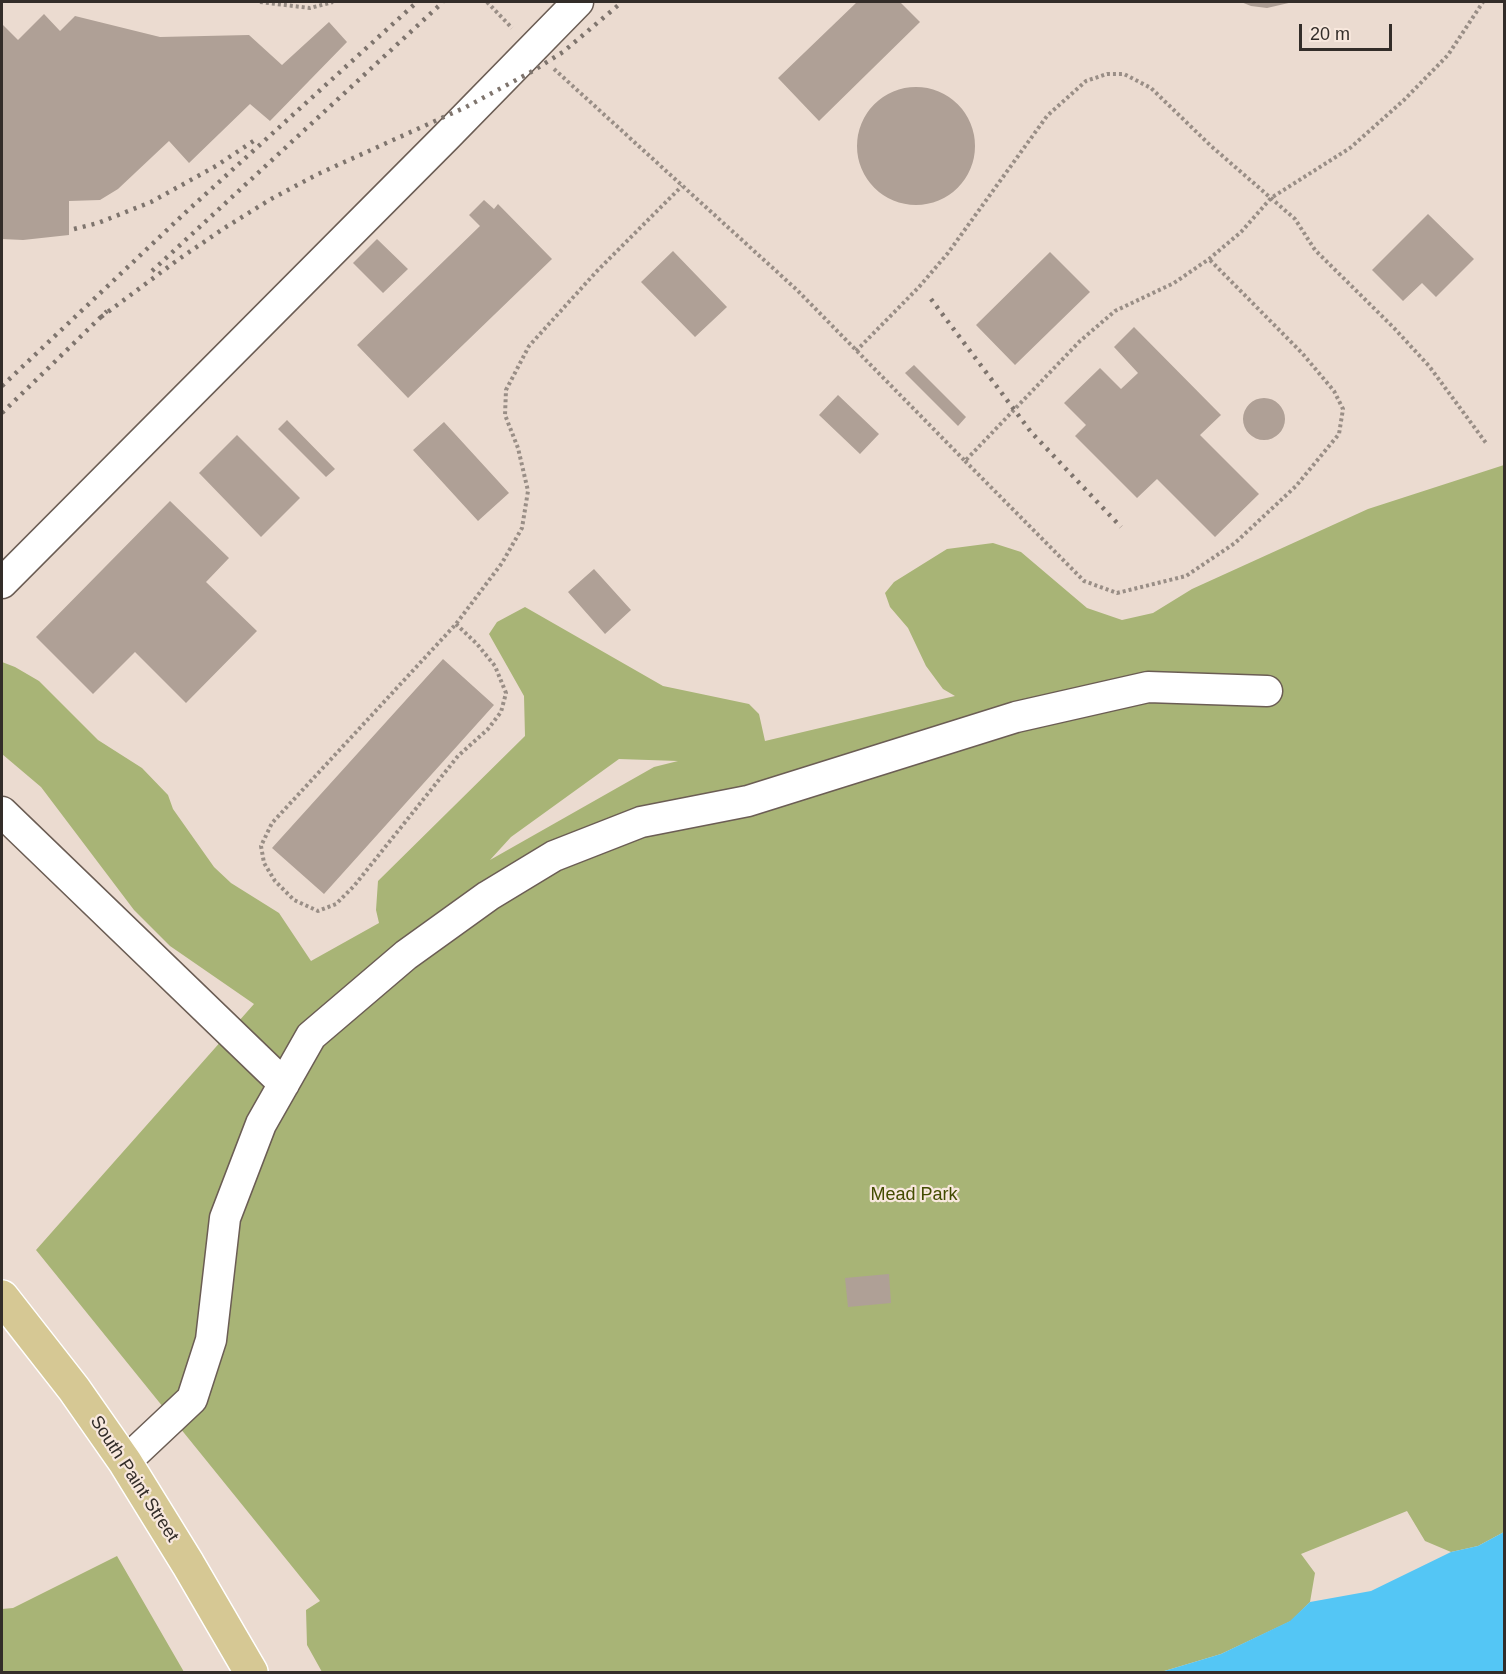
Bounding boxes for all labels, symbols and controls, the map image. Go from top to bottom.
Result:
scale bar [1302,12,1395,50]
text: 20 m [1310,24,1350,44]
park label: Mead Park [870,1184,958,1206]
street label: South Paint Street [85,1412,183,1546]

